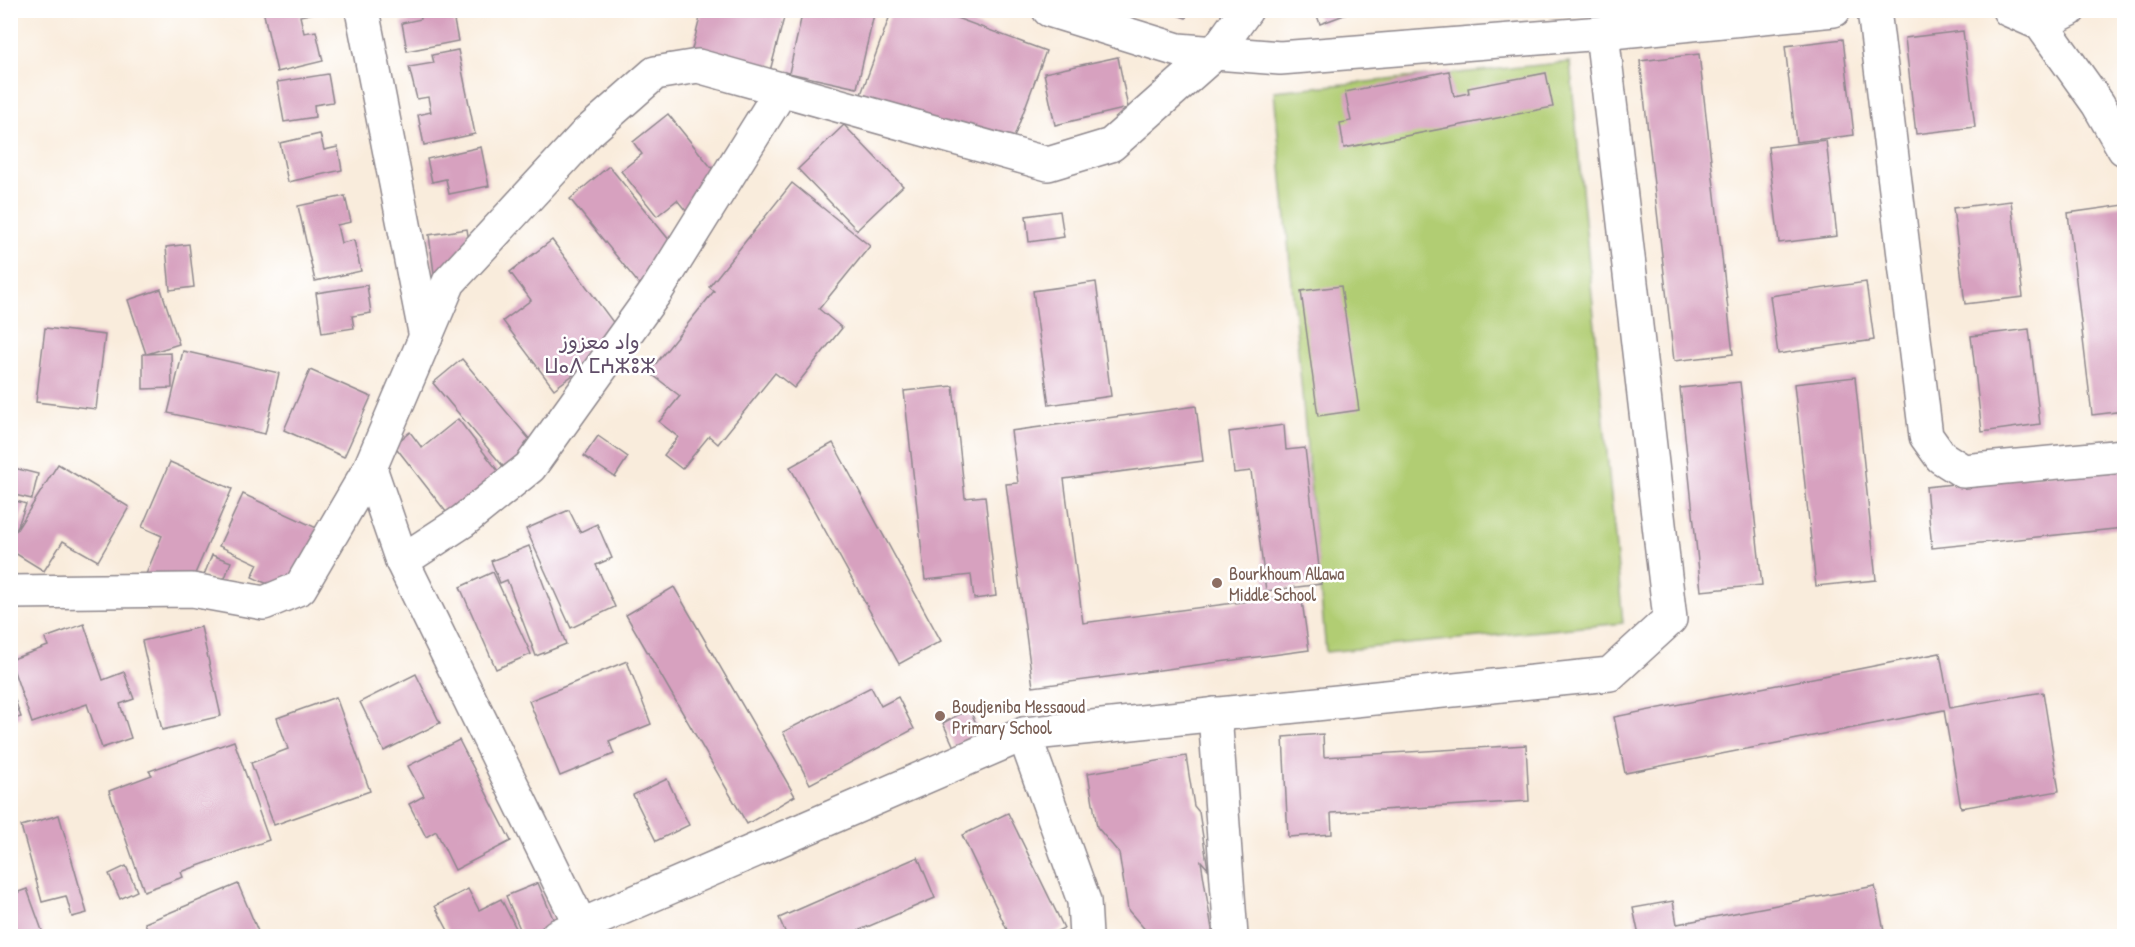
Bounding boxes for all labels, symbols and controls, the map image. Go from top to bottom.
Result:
district label: واد معزوز ⵡⴰⴷ ⵎⵄⵣⵓⵣ [544,327,656,380]
place label: Bourkhoum Allawa Middle School [1229,561,1344,607]
marker: Bourkhoum Allawa Middle School [1210,576,1224,590]
place label: Boudjeniba Messaoud Primary School [952,694,1085,740]
marker: Boudjeniba Messaoud Primary School [933,709,947,723]

